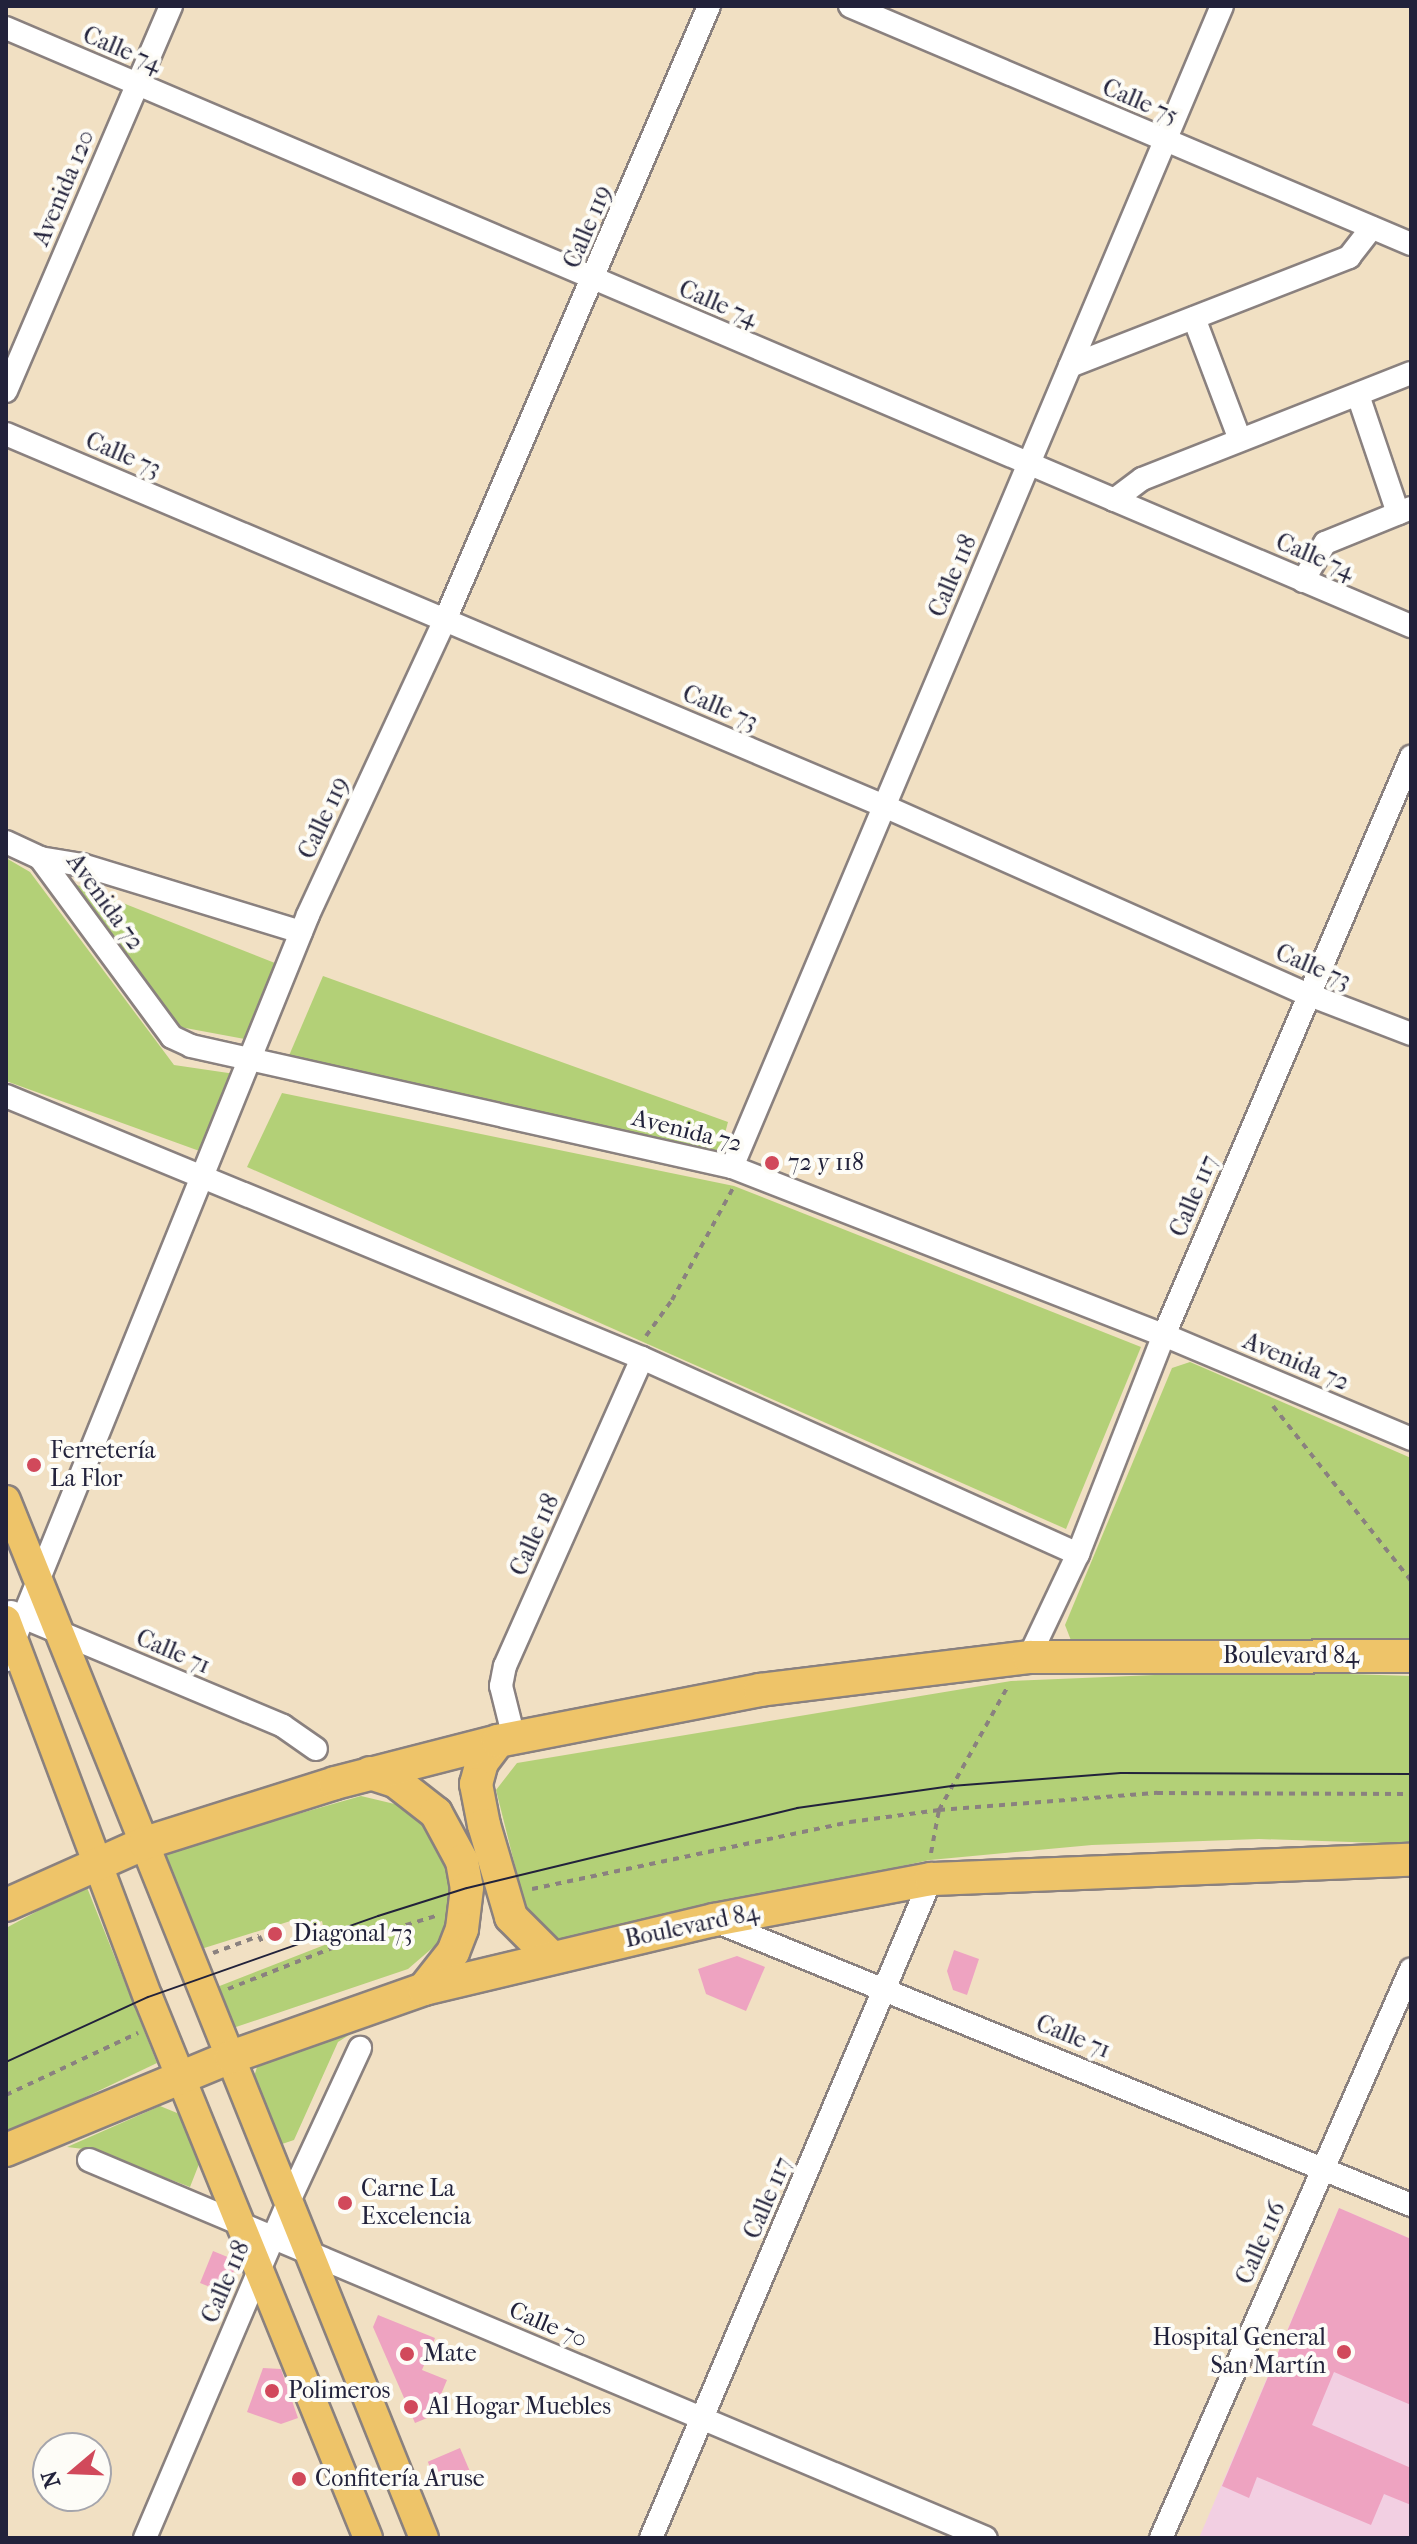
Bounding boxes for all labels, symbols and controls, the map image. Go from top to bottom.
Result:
street label: Calle 74 [78,21,166,79]
street label: Calle 75 [1098,73,1182,131]
street label: Avenida 120 [27,126,101,250]
street label: Calle 119 [558,181,618,273]
street label: Calle 74 [674,275,762,333]
street label: Calle 73 [81,426,165,484]
street label: Calle 74 [1271,528,1359,586]
street label: Calle 118 [923,531,983,621]
street label: Calle 73 [678,679,762,737]
street label: Calle 119 [293,772,355,864]
street label: Avenida 72 [60,848,150,956]
street label: Calle 73 [1271,938,1355,996]
street label: Avenida 72 [629,1103,745,1159]
place label: 72 y 118 [788,1149,864,1177]
street label: Calle 117 [1164,1151,1224,1241]
marker: 72 y 118 [763,1154,781,1172]
street label: Avenida 72 [1239,1327,1353,1397]
place label: Ferretería La Flor [50,1437,156,1493]
marker: Ferretería La Flor [25,1456,43,1474]
street label: Calle 118 [504,1490,566,1580]
street label: Calle 71 [132,1624,214,1680]
street label: Boulevard 84 [1223,1642,1359,1670]
street label: Boulevard 84 [622,1898,762,1954]
place label: Diagonal 73 [293,1920,413,1948]
marker: Diagonal 73 [264,1923,286,1945]
street label: Calle 71 [1032,2009,1114,2065]
street label: Calle 117 [738,2153,798,2243]
place label: Carne La Excelencia [361,2175,471,2231]
marker: Carne La Excelencia [336,2194,354,2212]
street label: Calle 116 [1230,2197,1292,2289]
street label: Calle 118 [196,2237,256,2327]
street label: Calle 70 [505,2296,591,2354]
place label: Hospital General San Martín [1152,2324,1326,2380]
place label: Mate [423,2340,476,2368]
marker: Hospital General San Martín [1333,2341,1355,2363]
marker: Mate [398,2345,416,2363]
place label: Polimeros [288,2377,390,2405]
marker: Polimeros [263,2382,281,2400]
place label: Al Hogar Muebles [427,2393,611,2421]
marker: Al Hogar Muebles [402,2398,420,2416]
north arrow [32,2432,112,2512]
place label: Confitería Aruse [315,2465,485,2493]
text: N [36,2467,66,2491]
marker: Confitería Aruse [290,2470,308,2488]

